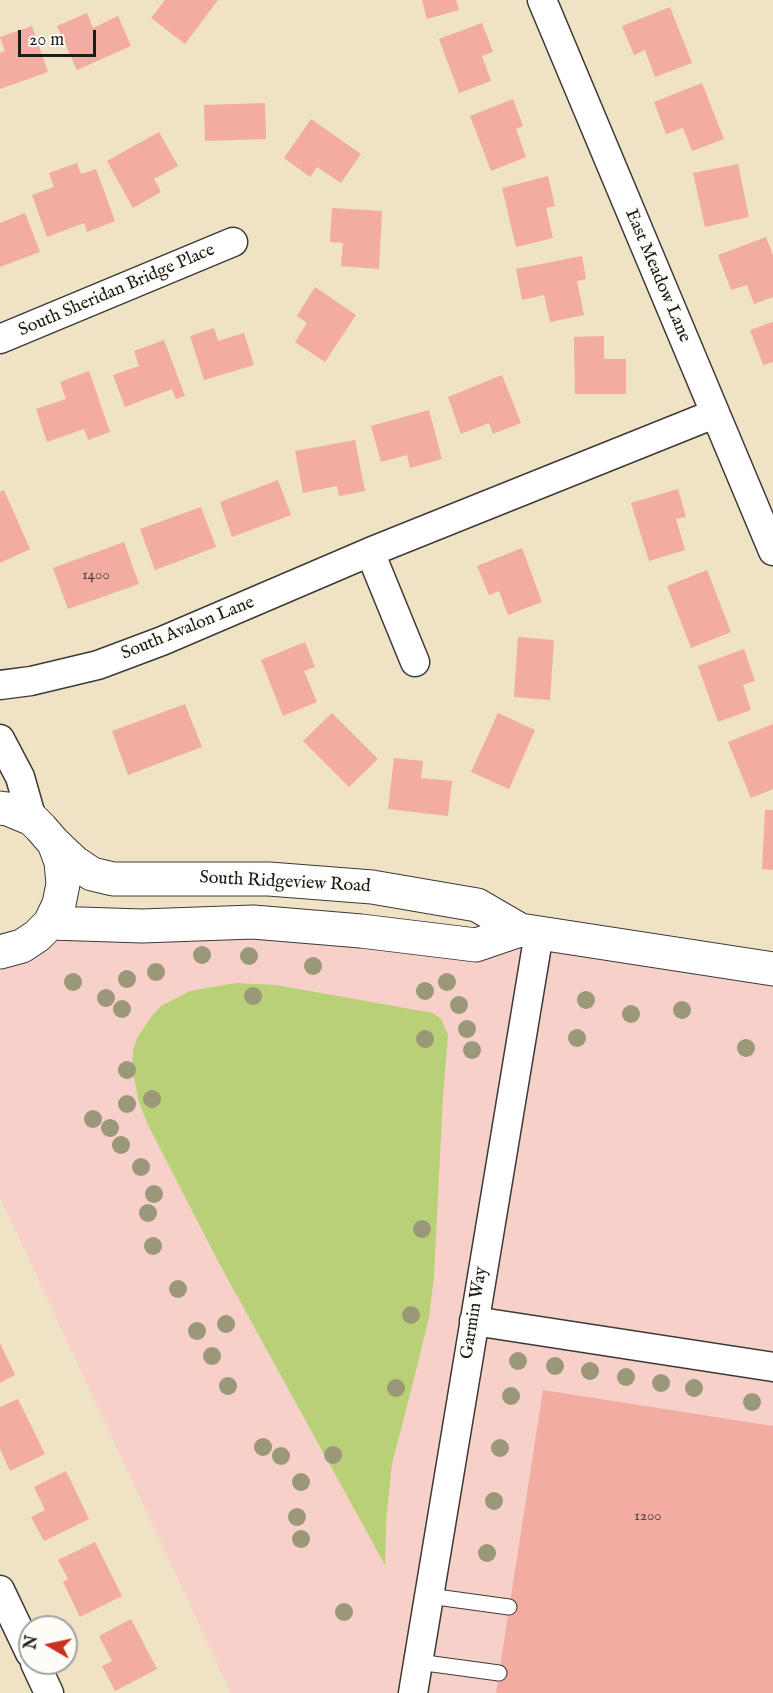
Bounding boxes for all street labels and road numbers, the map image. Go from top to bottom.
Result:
street label: East Meadow Lane [619,206,695,346]
street label: South Sheridan Bridge Place [16,240,218,342]
street label: South Avalon Lane [118,592,258,666]
street label: South Ridgeview Road [199,868,371,898]
street label: Garmin Way [457,1265,493,1361]

